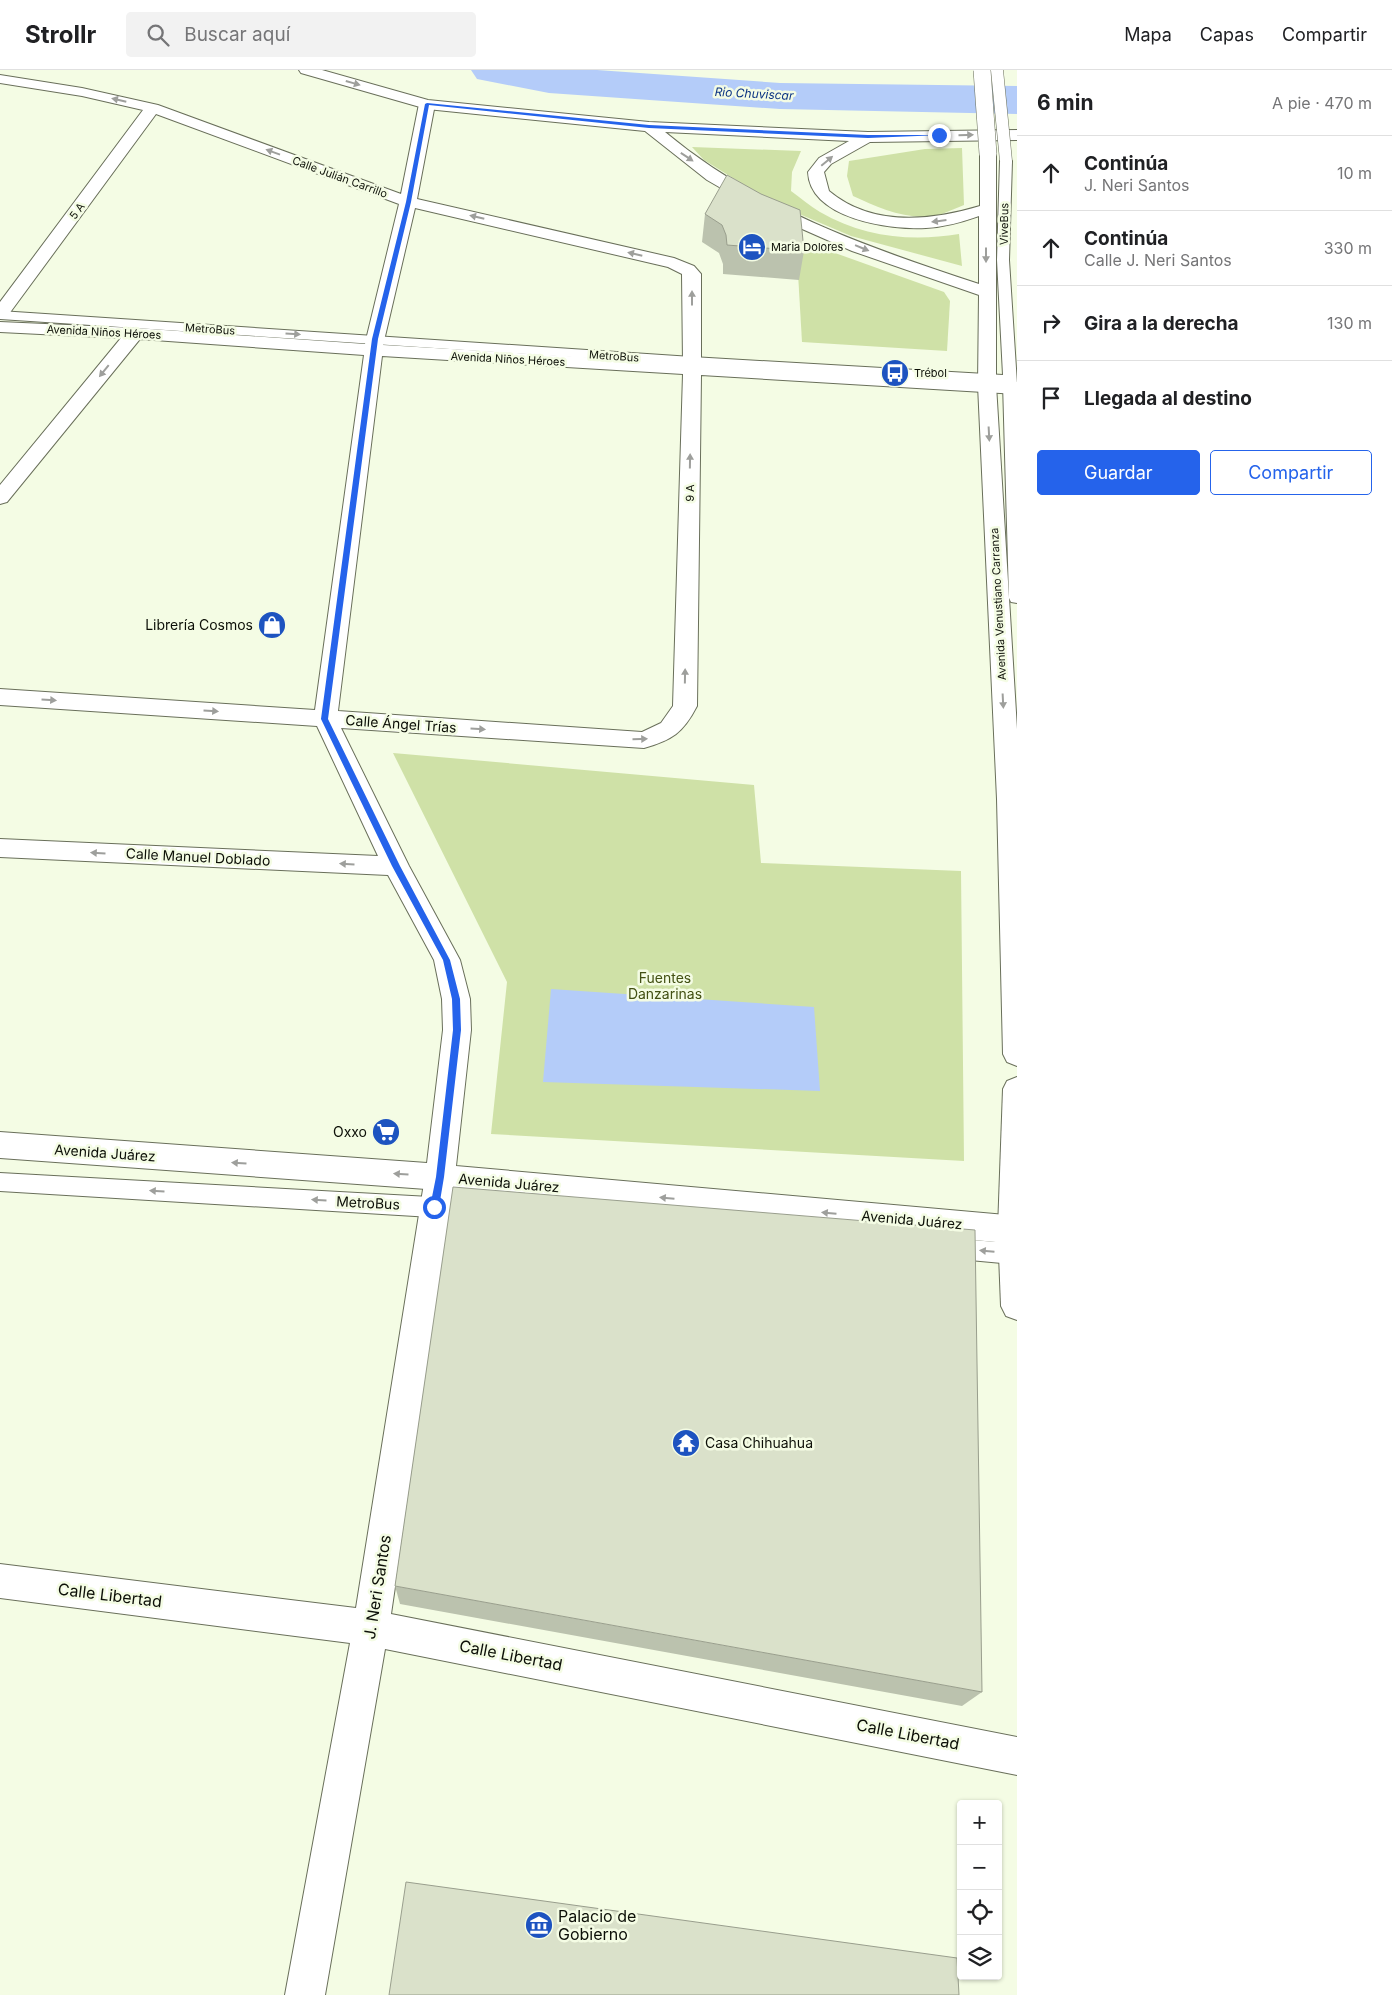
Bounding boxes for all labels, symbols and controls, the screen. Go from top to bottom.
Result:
search box [126,12,476,57]
text: Strollr [25,20,96,49]
icon: search [144,21,172,49]
text: Buscar aquí [184,23,290,46]
text: Mapa [1124,24,1172,45]
text: Capas [1200,24,1254,45]
text: Compartir [1282,24,1367,45]
one-way arrow [345,80,360,88]
water label: Rio Chuviscar [714,84,794,103]
text: 6 min [1037,90,1094,115]
text: A pie · 470 m [1272,93,1372,113]
one-way arrow [111,96,126,104]
route end [928,124,951,147]
one-way arrow [958,130,974,138]
one-way arrow [265,148,280,155]
text: Continúa [1084,152,1168,175]
street label: Calle Julián Carrillo [290,153,390,201]
one-way arrow [680,153,694,162]
one-way arrow [820,155,833,166]
icon: ahead [1037,159,1065,187]
text: 10 m [1337,163,1372,183]
text: J. Neri Santos [1084,175,1190,195]
street label: 5 A [66,200,88,222]
street label: ViveBus [997,203,1011,245]
one-way arrow [468,213,484,221]
one-way arrow [931,218,947,226]
text: Continúa [1084,227,1168,250]
hotel icon: Maria Dolores [737,232,767,262]
icon: ahead [1037,234,1065,262]
text: 330 m [1324,238,1372,258]
place label: Maria Dolores [771,240,844,254]
one-way arrow [855,244,869,252]
one-way arrow [982,247,990,263]
one-way arrow [628,250,643,258]
text: Calle J. Neri Santos [1084,250,1232,270]
one-way arrow [688,290,696,306]
icon: right [1037,309,1065,337]
text: Gira a la derecha [1084,312,1239,335]
text: 130 m [1327,313,1372,333]
street label: MetroBus [185,320,236,338]
street label: Avenida Niños Héroes [46,322,162,342]
one-way arrow [285,331,301,339]
street label: MetroBus [589,347,640,365]
street label: Avenida Niños Héroes [450,349,566,369]
bus stop icon: Trébol [880,358,910,388]
one-way arrow [99,364,110,377]
place label: Trébol [914,366,947,380]
icon: arrive [1037,384,1065,412]
text: Llegada al destino [1084,387,1252,410]
one-way arrow [986,426,994,442]
button: Guardar [1037,450,1200,495]
button: Compartir [1210,450,1372,495]
one-way arrow [687,453,695,469]
street label: 9 A [683,484,697,502]
street label: Avenida Venustiano Carranza [987,527,1009,681]
shop icon: Librería Cosmos [257,610,287,640]
place label: Librería Cosmos [145,616,253,633]
one-way arrow [682,667,690,683]
one-way arrow [1000,693,1008,709]
one-way arrow [41,697,57,705]
one-way arrow [203,708,219,716]
street label: Calle Ángel Trías [345,711,457,736]
one-way arrow [470,726,486,734]
one-way arrow [632,735,648,743]
street label: Calle Manuel Doblado [125,844,271,869]
one-way arrow [89,848,105,856]
one-way arrow [339,860,355,868]
park label: Fuentes Danzarinas [628,969,702,1002]
supermarket icon: Oxxo [371,1117,401,1147]
place label: Oxxo [333,1123,367,1140]
street label: Avenida Juárez [54,1140,156,1165]
one-way arrow [230,1158,246,1166]
one-way arrow [392,1170,408,1178]
street label: Avenida Juárez [458,1170,560,1195]
one-way arrow [148,1186,164,1194]
street label: MetroBus [336,1192,400,1213]
one-way arrow [659,1194,675,1202]
one-way arrow [311,1196,327,1204]
route start [423,1196,446,1219]
street label: Avenida Juárez [861,1207,963,1232]
one-way arrow [821,1208,837,1216]
one-way arrow [979,1247,995,1255]
temple icon: Casa Chihuahua [671,1428,701,1458]
place label: Casa Chihuahua [705,1434,813,1451]
street label: J. Neri Santos [359,1533,395,1641]
street label: Calle Libertad [57,1579,163,1611]
street label: Calle Libertad [458,1635,564,1675]
street label: Calle Libertad [855,1714,961,1754]
map controls [957,1800,1002,1980]
button: + [957,1800,1002,1845]
button: − [957,1845,1002,1890]
button: locate [957,1890,1002,1935]
place label: Palacio de Gobierno [558,1906,636,1944]
museum icon: Palacio de Gobierno [524,1910,554,1940]
button: layers [957,1935,1002,1980]

